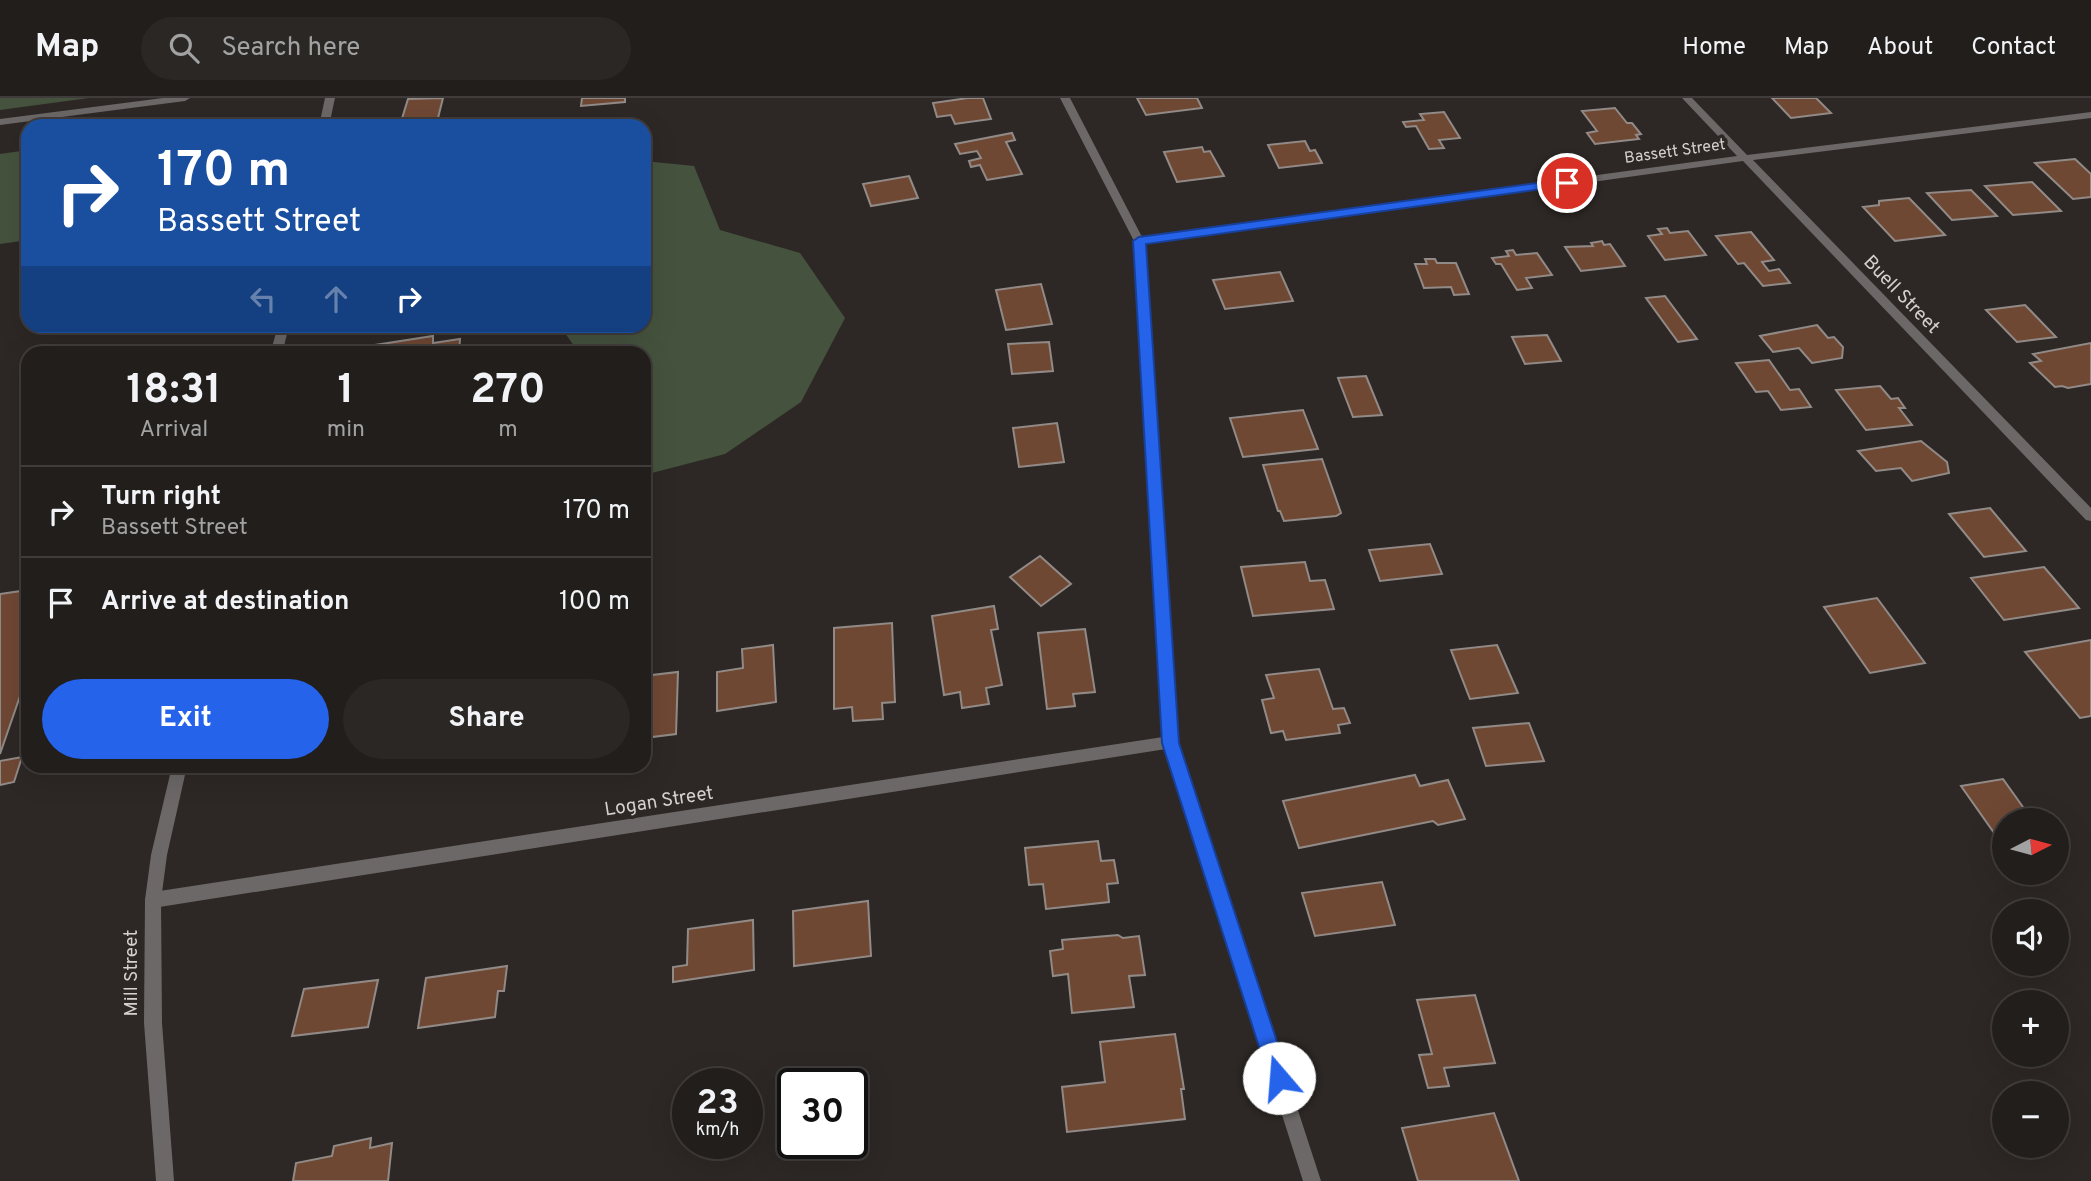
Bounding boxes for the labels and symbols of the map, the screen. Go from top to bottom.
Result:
street label: Bassett Street [1623,135,1727,169]
pin [1537,153,1597,213]
street label: Buell Street [1858,251,1944,339]
street label: Logan Street [603,782,715,822]
north arrow [1992,808,2068,886]
street label: Mill Street [120,930,144,1016]
position arrow [1242,1041,1316,1115]
speed limit sign: 30 [777,1068,868,1159]

